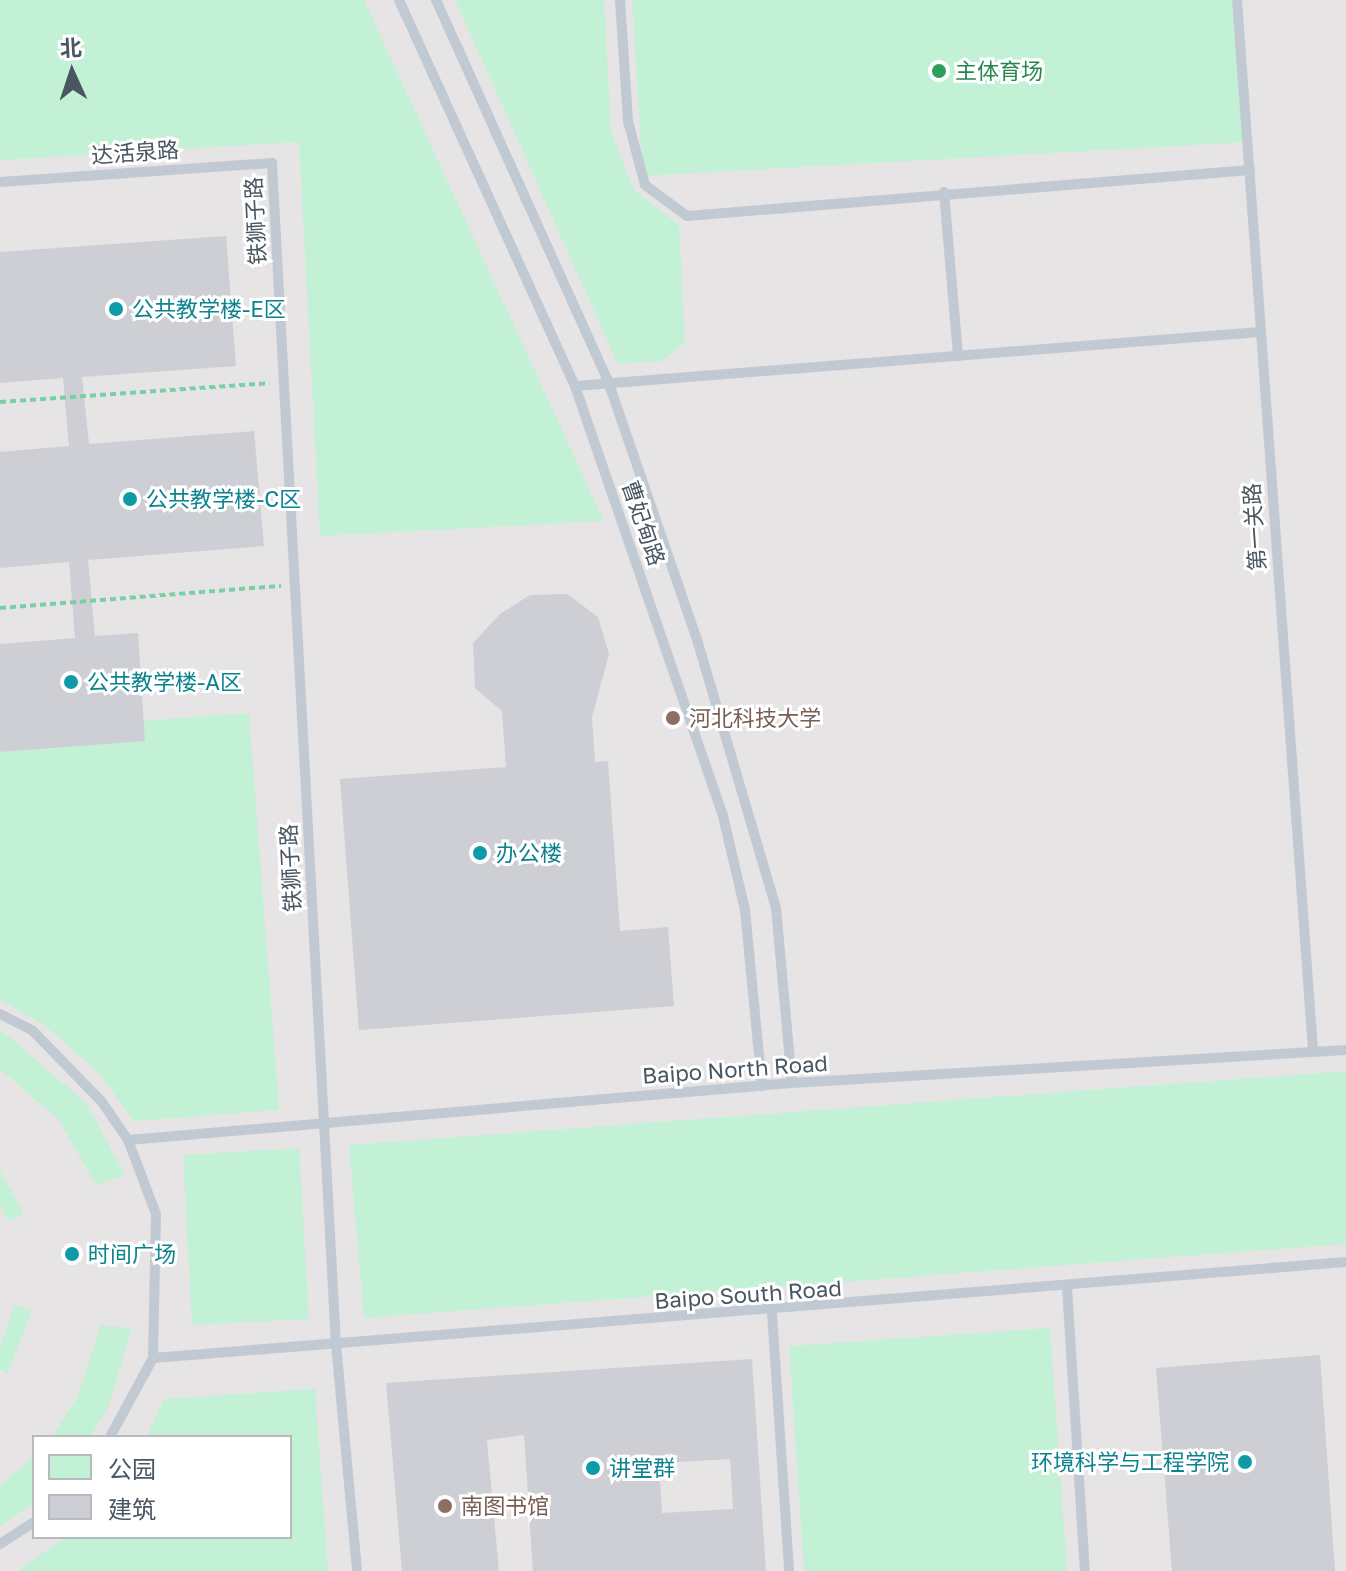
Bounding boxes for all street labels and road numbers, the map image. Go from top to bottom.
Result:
street label: 达活泉路 [90,136,180,168]
street label: 铁狮子路 [240,176,270,266]
street label: 曹妃甸路 [617,477,671,569]
street label: 第一关路 [1238,482,1270,572]
street label: 铁狮子路 [275,823,305,913]
street label: Baipo North Road [641,1049,829,1089]
street label: Baipo South Road [653,1274,843,1314]

